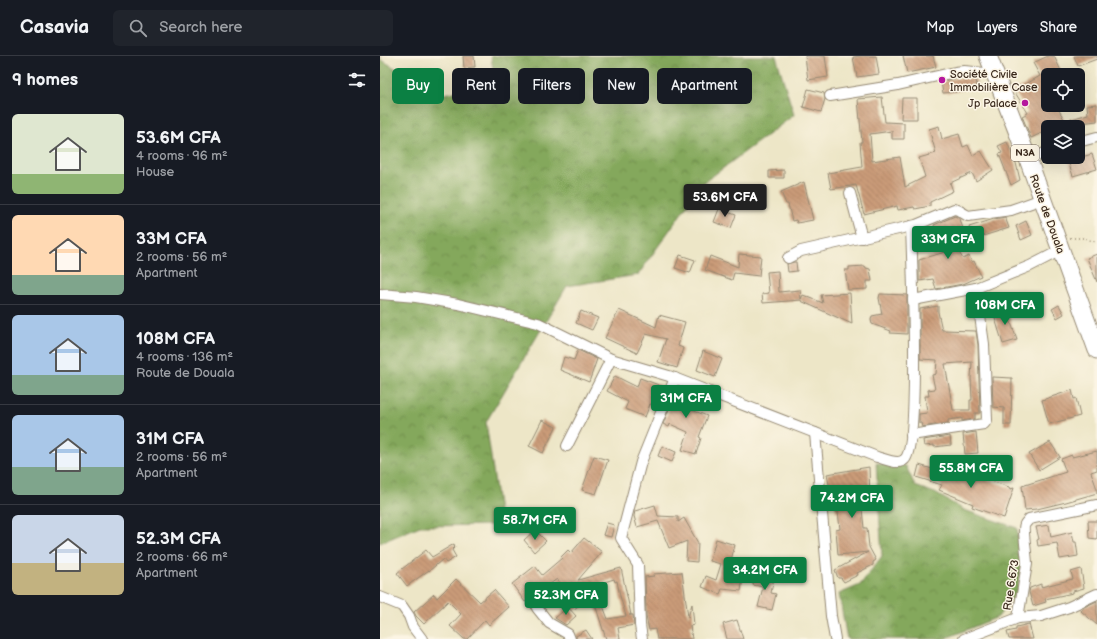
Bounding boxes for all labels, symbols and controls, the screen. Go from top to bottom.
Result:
search box [113,10,393,46]
text: Casavia [20,16,89,39]
icon: search [127,17,149,39]
text: Search here [159,18,242,37]
text: Map [926,19,954,36]
text: Layers [976,19,1018,36]
text: Share [1040,19,1077,36]
chip: Buy [392,68,444,104]
chip: Rent [452,68,510,104]
chip: Filters [518,68,585,104]
chip: New [593,68,649,104]
chip: Apartment [657,68,752,104]
place label: Société Civile Immobilière Case [950,68,1038,94]
map controls [1041,68,1085,164]
button: locate [1041,68,1085,112]
icon: filters [346,69,368,91]
text: 9 homes [12,70,78,90]
marker: Société Civile Immobilière Case [937,75,947,85]
place label: Jp Palace [968,97,1017,110]
marker: Jp Palace [1020,98,1030,108]
button: layers [1041,120,1085,164]
text: 53.6M CFA [136,128,221,148]
icon: home [44,130,92,178]
road number: N3A [1011,145,1039,161]
text: 4 rooms · 96 m² [136,148,228,164]
text: House [136,164,174,180]
street label: Route de Douala [1027,173,1067,255]
pin: 53.6M CFA [679,184,771,218]
text: 53.6M CFA [693,189,757,205]
pin: 33M CFA [911,226,985,260]
text: 33M CFA [136,229,207,249]
icon: home [44,231,92,279]
text: 33M CFA [921,231,975,247]
text: 2 rooms · 56 m² [136,249,227,265]
text: Apartment [136,265,197,281]
pin: 108M CFA [964,292,1046,326]
text: 108M CFA [975,297,1035,313]
text: 108M CFA [136,329,215,349]
icon: home [44,331,92,379]
text: 4 rooms · 136 m² [136,349,233,365]
text: Route de Douala [136,365,235,381]
pin: 31M CFA [649,385,723,419]
text: 31M CFA [660,390,712,406]
text: 31M CFA [136,429,204,449]
icon: home [44,431,92,479]
text: 2 rooms · 56 m² [136,449,227,465]
pin: 55.8M CFA [925,455,1017,489]
text: 55.8M CFA [939,460,1003,476]
text: Apartment [136,465,197,481]
pin: 74.2M CFA [806,485,898,519]
text: 74.2M CFA [820,490,884,506]
pin: 58.7M CFA [489,507,581,541]
text: 58.7M CFA [503,512,567,528]
text: 52.3M CFA [136,529,221,549]
icon: home [44,531,92,579]
text: 2 rooms · 66 m² [136,549,228,565]
pin: 34.2M CFA [719,557,811,591]
street label: Rue 6.673 [1001,558,1021,611]
text: 34.2M CFA [733,562,797,578]
text: Apartment [136,565,197,581]
pin: 52.3M CFA [520,582,612,616]
text: 52.3M CFA [534,587,598,603]

